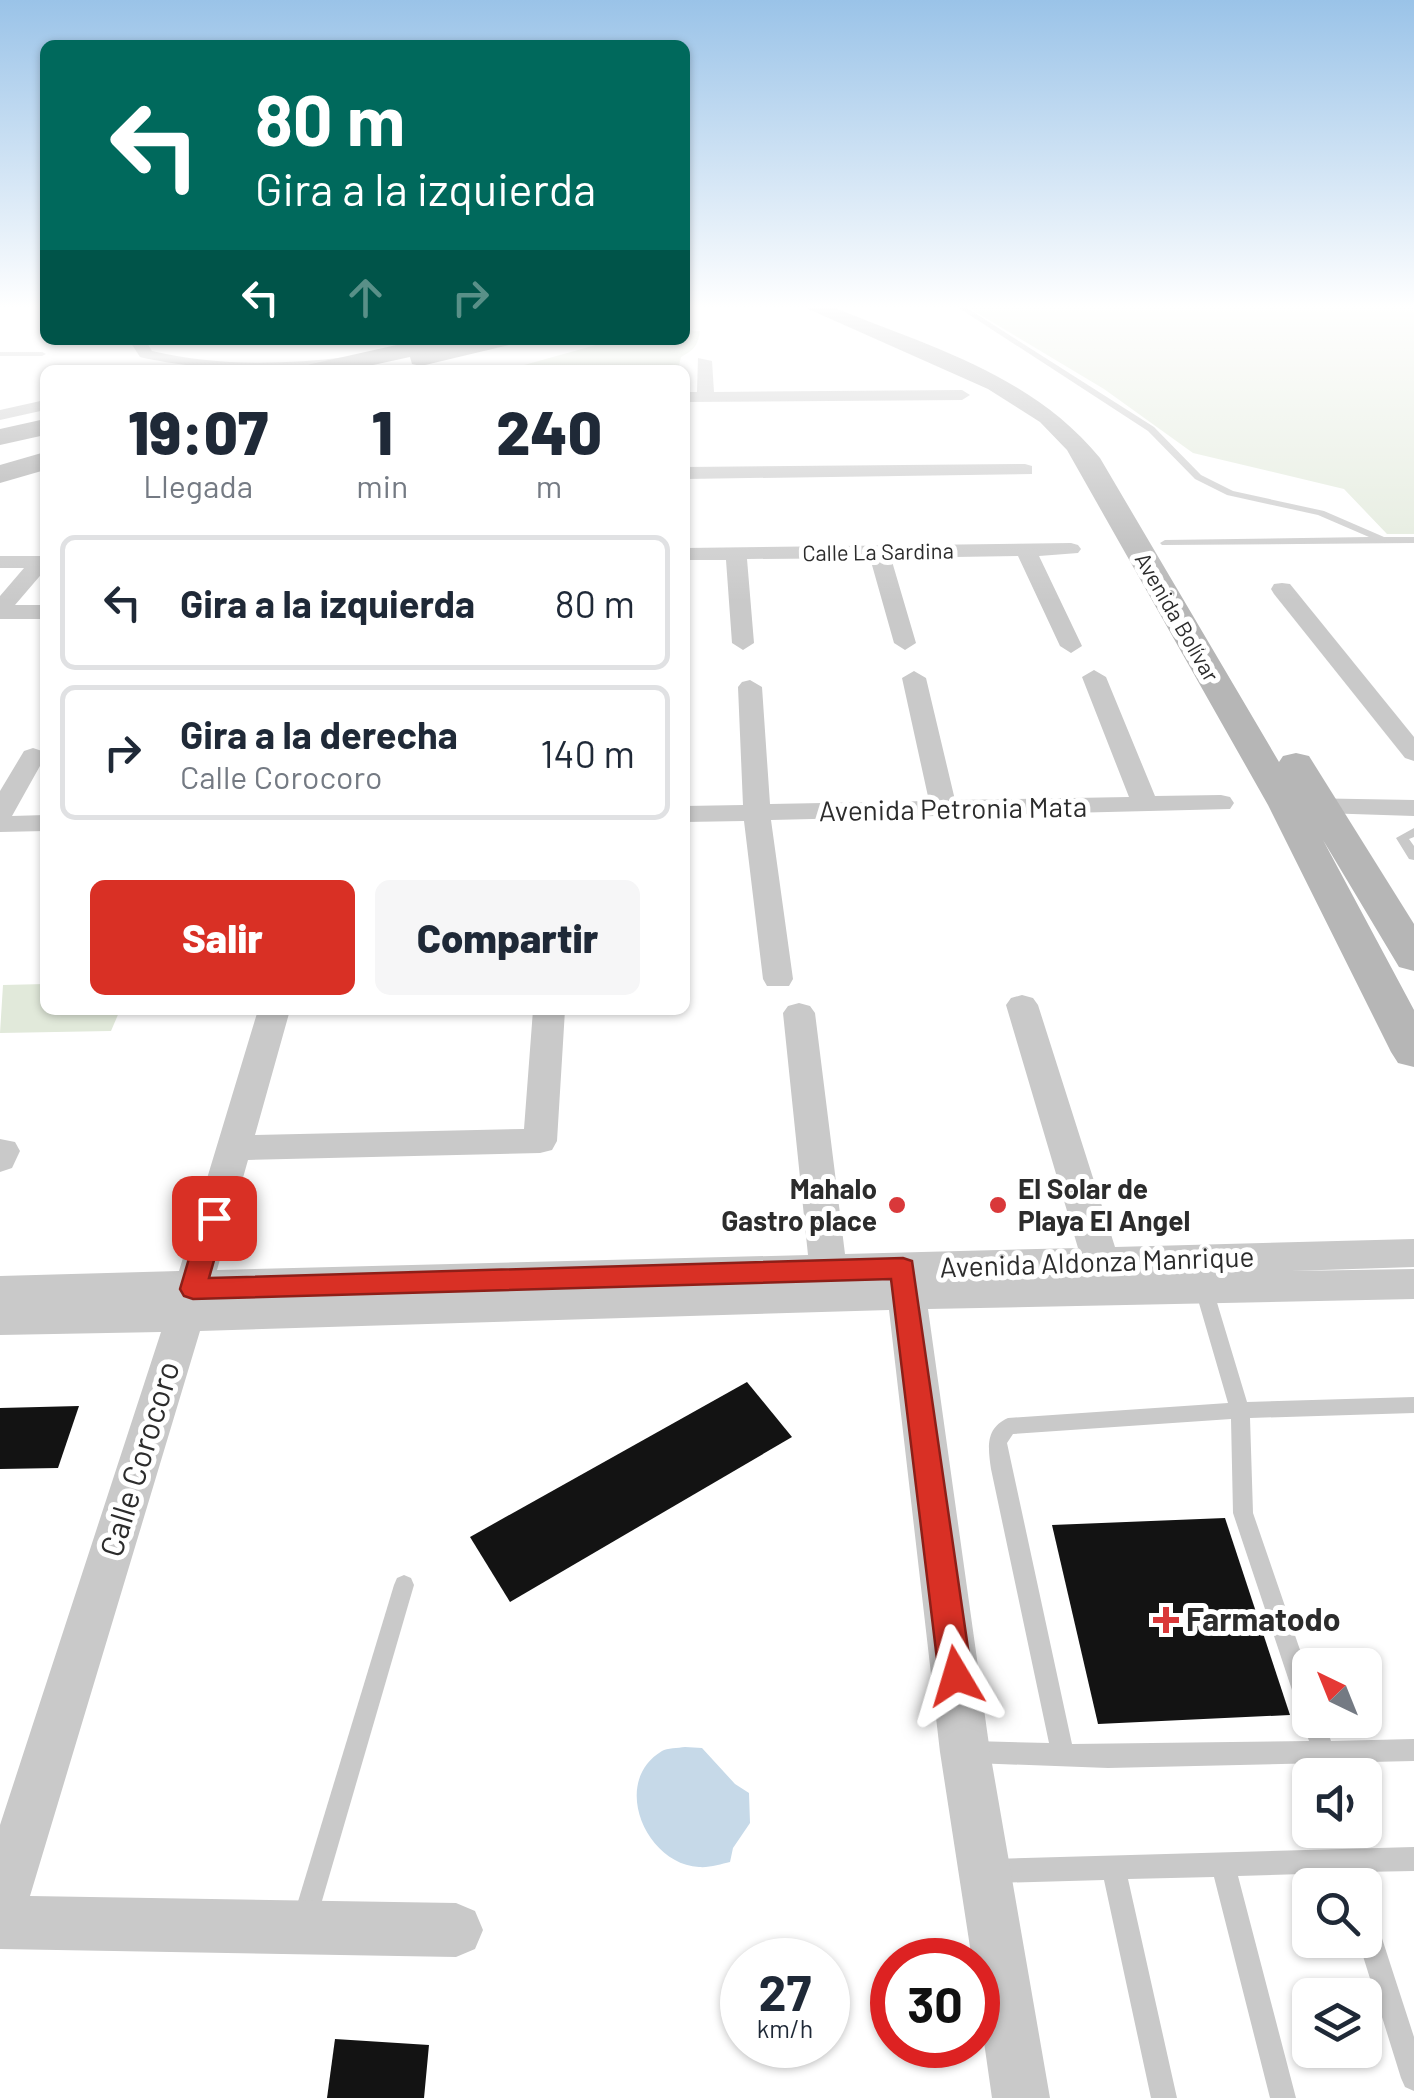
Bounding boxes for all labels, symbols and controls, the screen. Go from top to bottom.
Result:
text: 80 m [255,76,405,160]
icon: left [90,80,220,210]
text: Gira a la izquierda [255,161,596,215]
icon: left [233,270,288,325]
icon: ahead [338,270,393,325]
icon: right [443,270,498,325]
text: 19:07 [128,395,268,467]
text: 1 [372,395,393,467]
text: 240 [496,395,602,467]
text: Llegada [143,466,253,504]
text: min [356,466,408,504]
text: m [536,466,562,504]
street label: Calle La Sardina [802,537,954,565]
street label: Avenida Bolívar [1130,547,1225,686]
icon: left [95,575,150,630]
text: Gira a la izquierda [180,580,475,626]
text: 80 m [555,580,635,626]
text: Gira a la derecha [180,711,458,757]
icon: right [95,725,150,780]
text: 140 m [540,730,635,776]
text: Calle Corocoro [180,757,382,795]
street label: Avenida Petronia Mata [818,789,1088,827]
button: Salir [90,880,355,995]
button: Compartir [375,880,640,995]
place label: Mahalo Gastro place [721,1171,877,1237]
place label: El Solar de Playa El Angel [1018,1171,1190,1237]
pin [172,1176,257,1261]
icon: arrive [187,1191,242,1246]
marker: Mahalo Gastro place [886,1194,908,1216]
marker: El Solar de Playa El Angel [987,1194,1009,1216]
street label: Avenida Aldonza Manrique [939,1239,1255,1283]
street label: Calle Corocoro [90,1356,186,1561]
place label: Farmatodo [1186,1599,1340,1637]
marker: Farmatodo [1155,1609,1177,1631]
position arrow [904,1624,1008,1728]
north arrow [1292,1648,1382,1738]
map controls [1292,1648,1382,2068]
button: sound [1292,1758,1382,1848]
button: search [1292,1868,1382,1958]
speed limit sign: 30 [870,1938,1000,2068]
text: 27 [759,1961,811,2021]
button: layers [1292,1978,1382,2068]
text: km/h [757,2013,813,2043]

